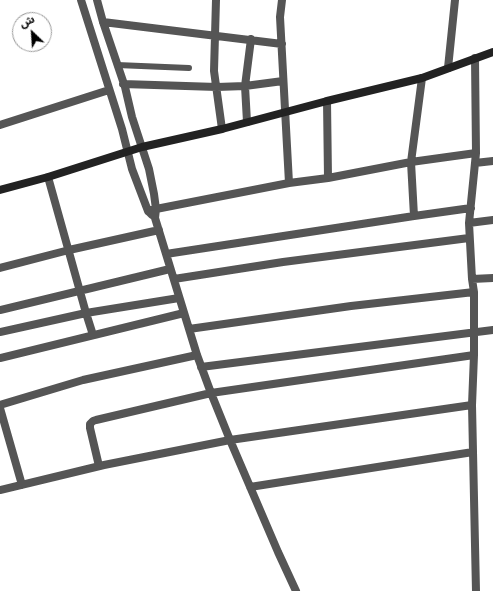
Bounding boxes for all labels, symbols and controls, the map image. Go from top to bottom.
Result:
north arrow [12,12,52,52]
text: ش [18,13,37,31]

